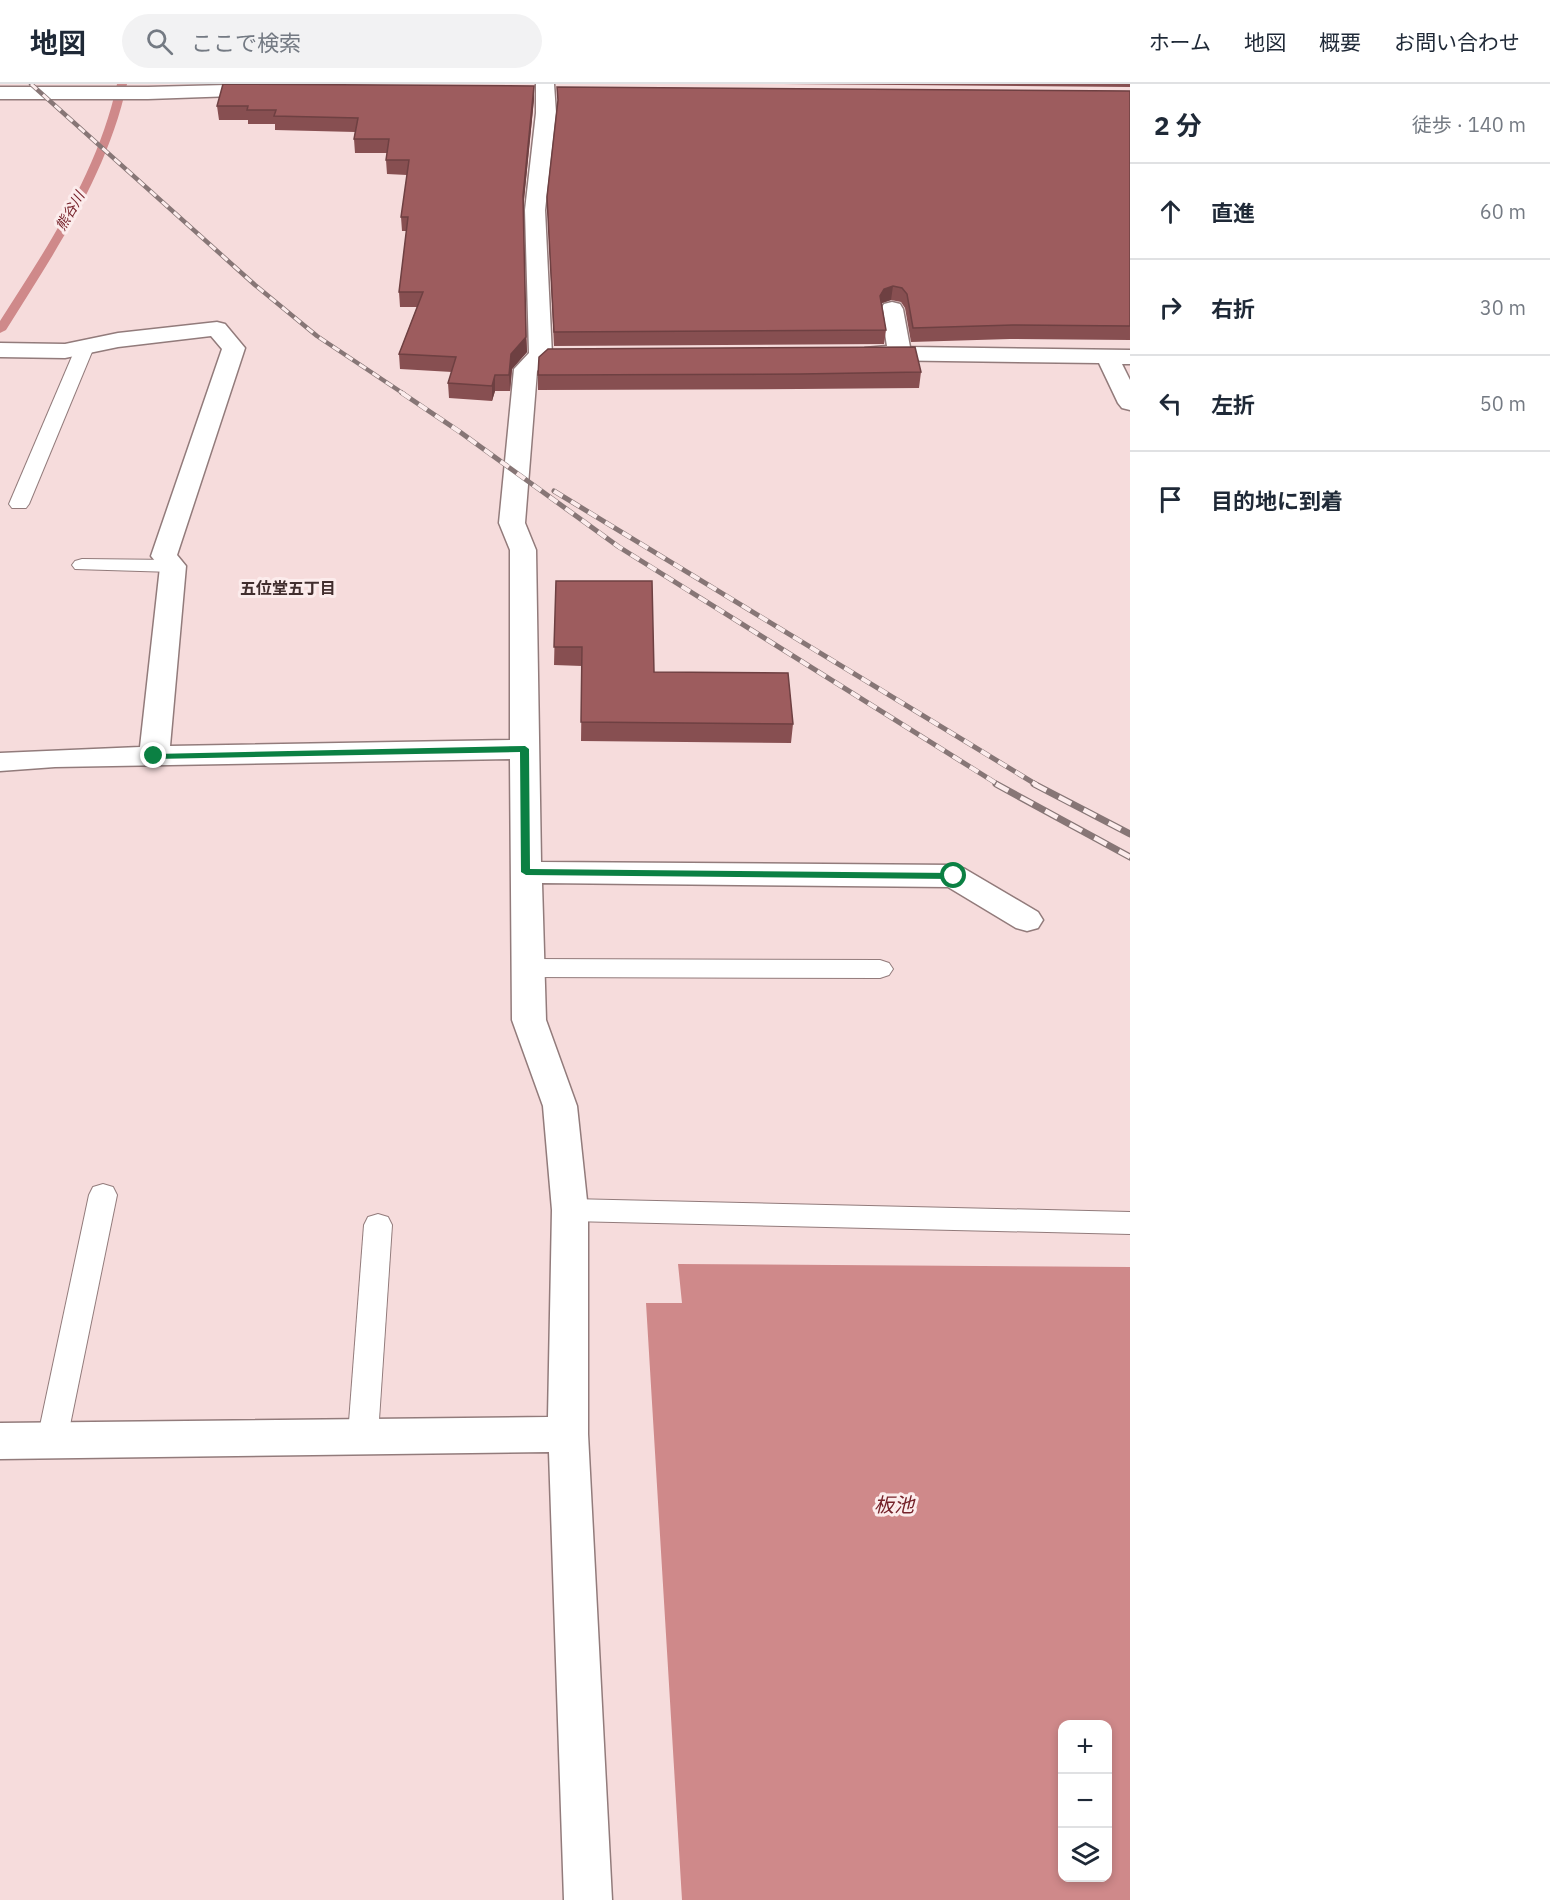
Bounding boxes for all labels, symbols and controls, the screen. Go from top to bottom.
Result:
search box [122,14,542,68]
text: 地図 [30,24,86,61]
icon: search [143,25,176,58]
text: ここで検索 [191,28,301,57]
text: ホーム [1149,28,1211,56]
text: 地図 [1244,28,1286,56]
text: 概要 [1319,28,1361,56]
text: お問い合わせ [1394,28,1520,56]
text: 2 分 [1154,108,1202,142]
text: 徒歩 · 140 m [1412,111,1526,138]
water label: 熊谷川 [52,187,89,234]
icon: ahead [1154,195,1187,228]
text: 直進 [1211,198,1255,227]
text: 60 m [1480,198,1526,225]
icon: right [1154,291,1187,324]
text: 右折 [1211,294,1255,323]
text: 30 m [1480,294,1526,321]
icon: left [1154,387,1187,420]
text: 左折 [1211,390,1255,419]
text: 50 m [1480,390,1526,417]
icon: arrive [1154,483,1187,516]
text: 目的地に到着 [1211,486,1343,515]
district label: 五位堂五丁目 [240,578,336,598]
route end [140,742,166,768]
route start [940,862,966,888]
water label: 板池 [874,1491,916,1518]
map controls [1058,1720,1112,1882]
button: + [1058,1720,1112,1774]
button: − [1058,1774,1112,1828]
button: layers [1058,1828,1112,1882]

